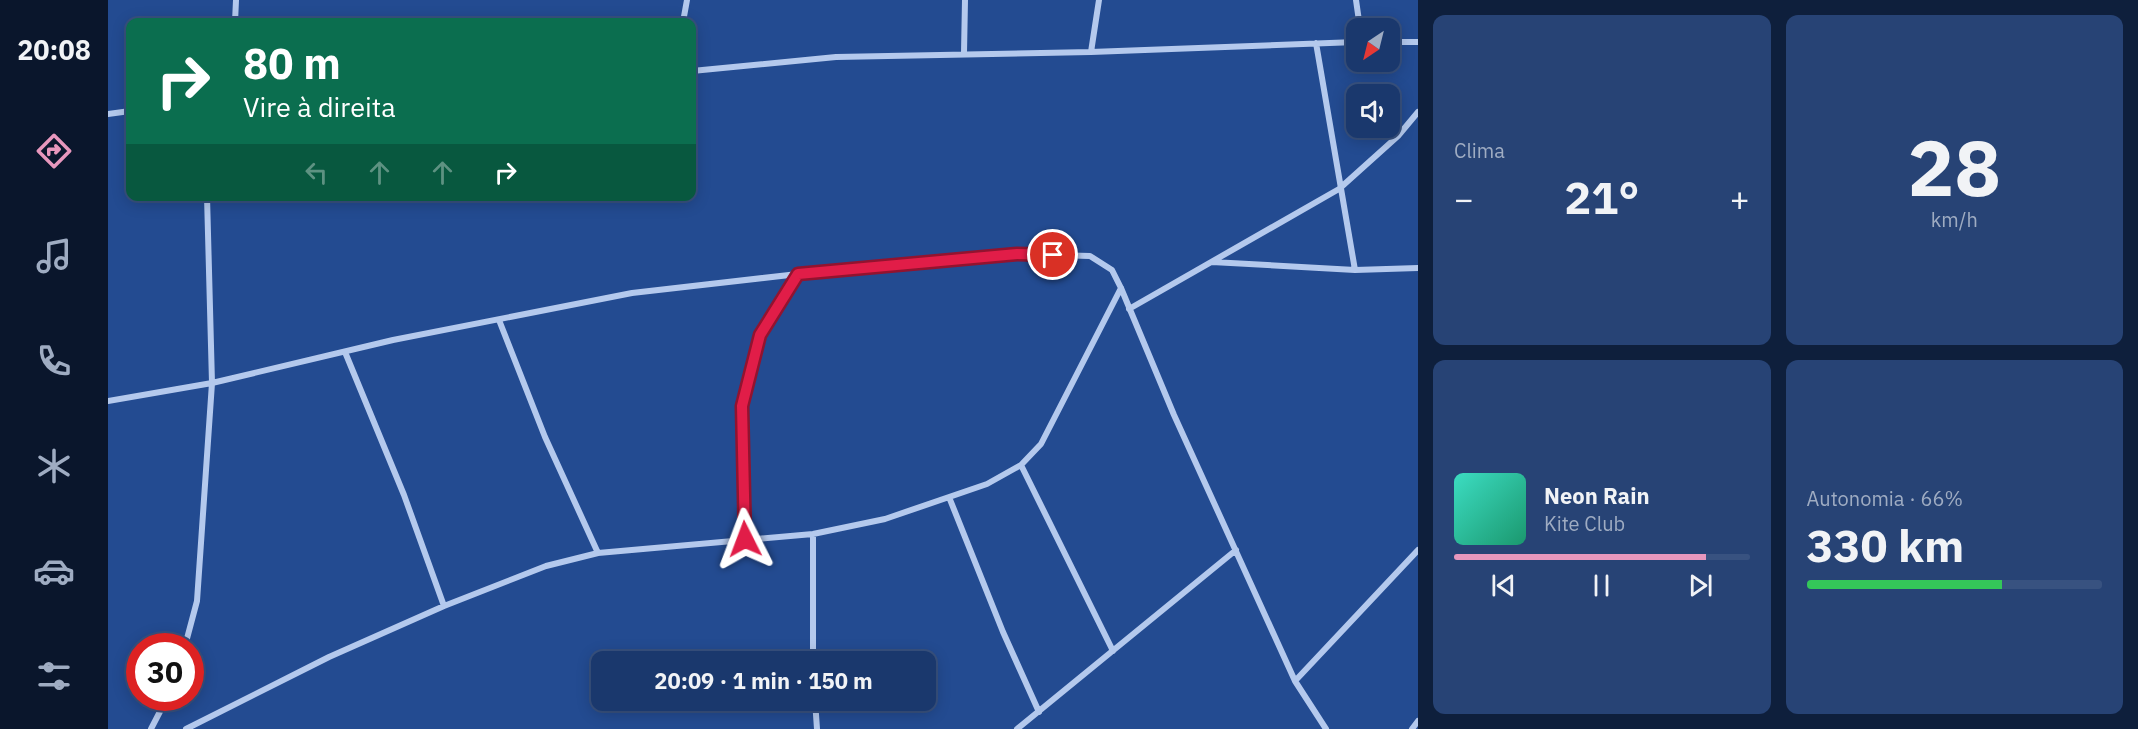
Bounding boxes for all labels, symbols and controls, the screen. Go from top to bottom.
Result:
north arrow [1346,18,1400,72]
map controls [1346,18,1400,138]
text: 20:08 [17,32,91,67]
text: 80 m [243,36,341,91]
icon: right [144,42,222,120]
button: sound [1346,84,1400,138]
text: Vire à direita [243,89,396,124]
text: 28 [1907,116,2001,217]
icon: directions [33,130,75,172]
text: Clima [1454,137,1505,164]
icon: left [300,156,333,189]
icon: ahead [363,156,396,189]
icon: ahead [426,156,459,189]
icon: right [489,156,522,189]
text: 21° [1564,168,1639,226]
text: − [1454,177,1474,220]
text: + [1730,177,1750,220]
text: km/h [1931,206,1978,233]
pin [1027,229,1078,280]
icon: music [33,235,75,277]
icon: arrive [1036,238,1069,271]
icon: phone [33,340,75,382]
icon: climate [33,445,75,487]
text: Neon Rain [1544,481,1650,510]
text: Autonomia · 66% [1807,485,1963,512]
position arrow [713,507,777,571]
text: Kite Club [1544,510,1625,537]
text: 330 km [1807,516,1964,574]
icon: car [33,550,75,592]
icon: previous [1487,569,1520,602]
icon: pause [1585,569,1618,602]
icon: next [1684,569,1717,602]
speed limit sign: 30 [126,633,204,711]
icon: filters [33,655,75,697]
text: 20:09 · 1 min · 150 m [654,666,873,695]

